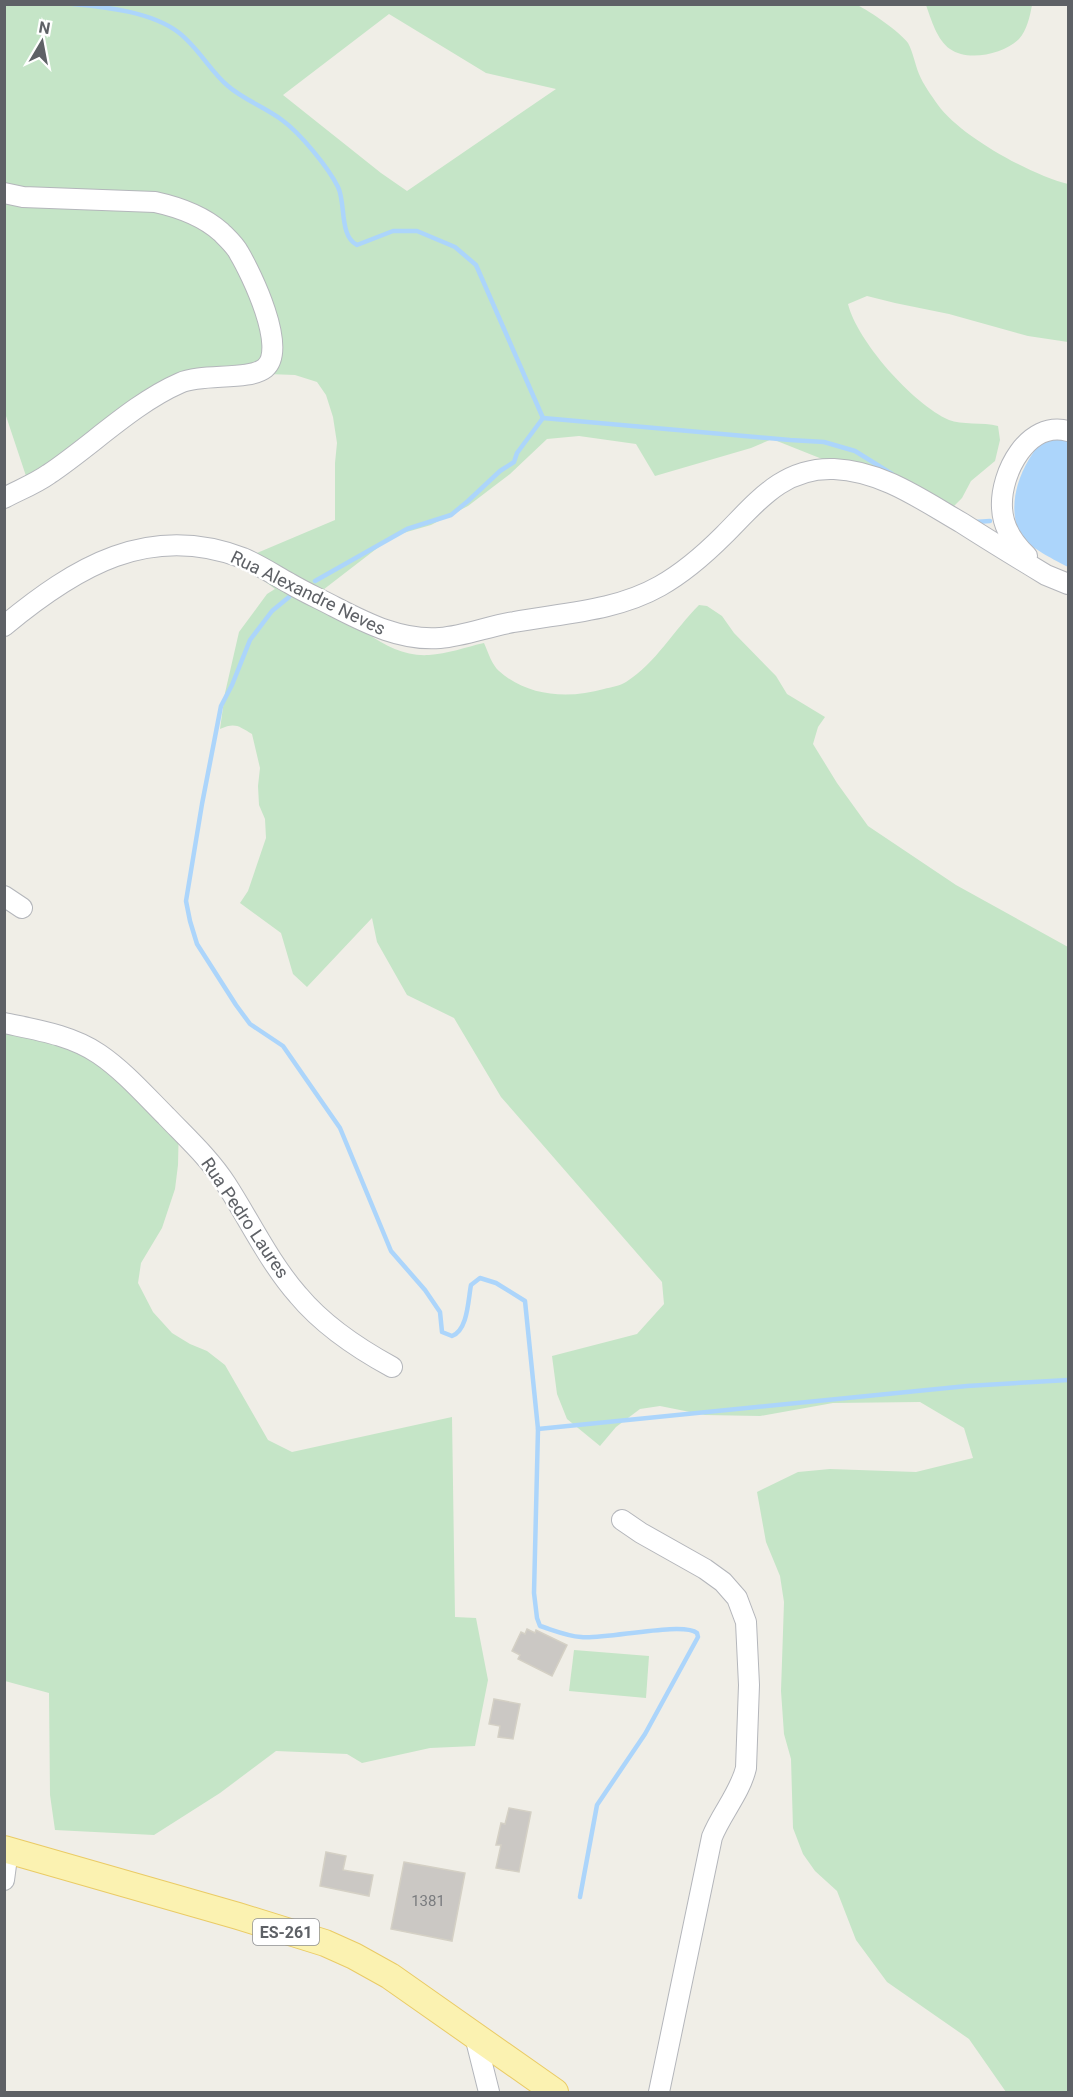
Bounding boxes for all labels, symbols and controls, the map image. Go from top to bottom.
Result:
north arrow [12,12,72,72]
text: N [37,17,52,38]
street label: Rua Alexandre Neves [227,546,389,639]
street label: Rua Pedro Laures [197,1153,294,1282]
house number: 1381 [411,1892,445,1910]
road number: ES-261 [253,1919,319,1945]

